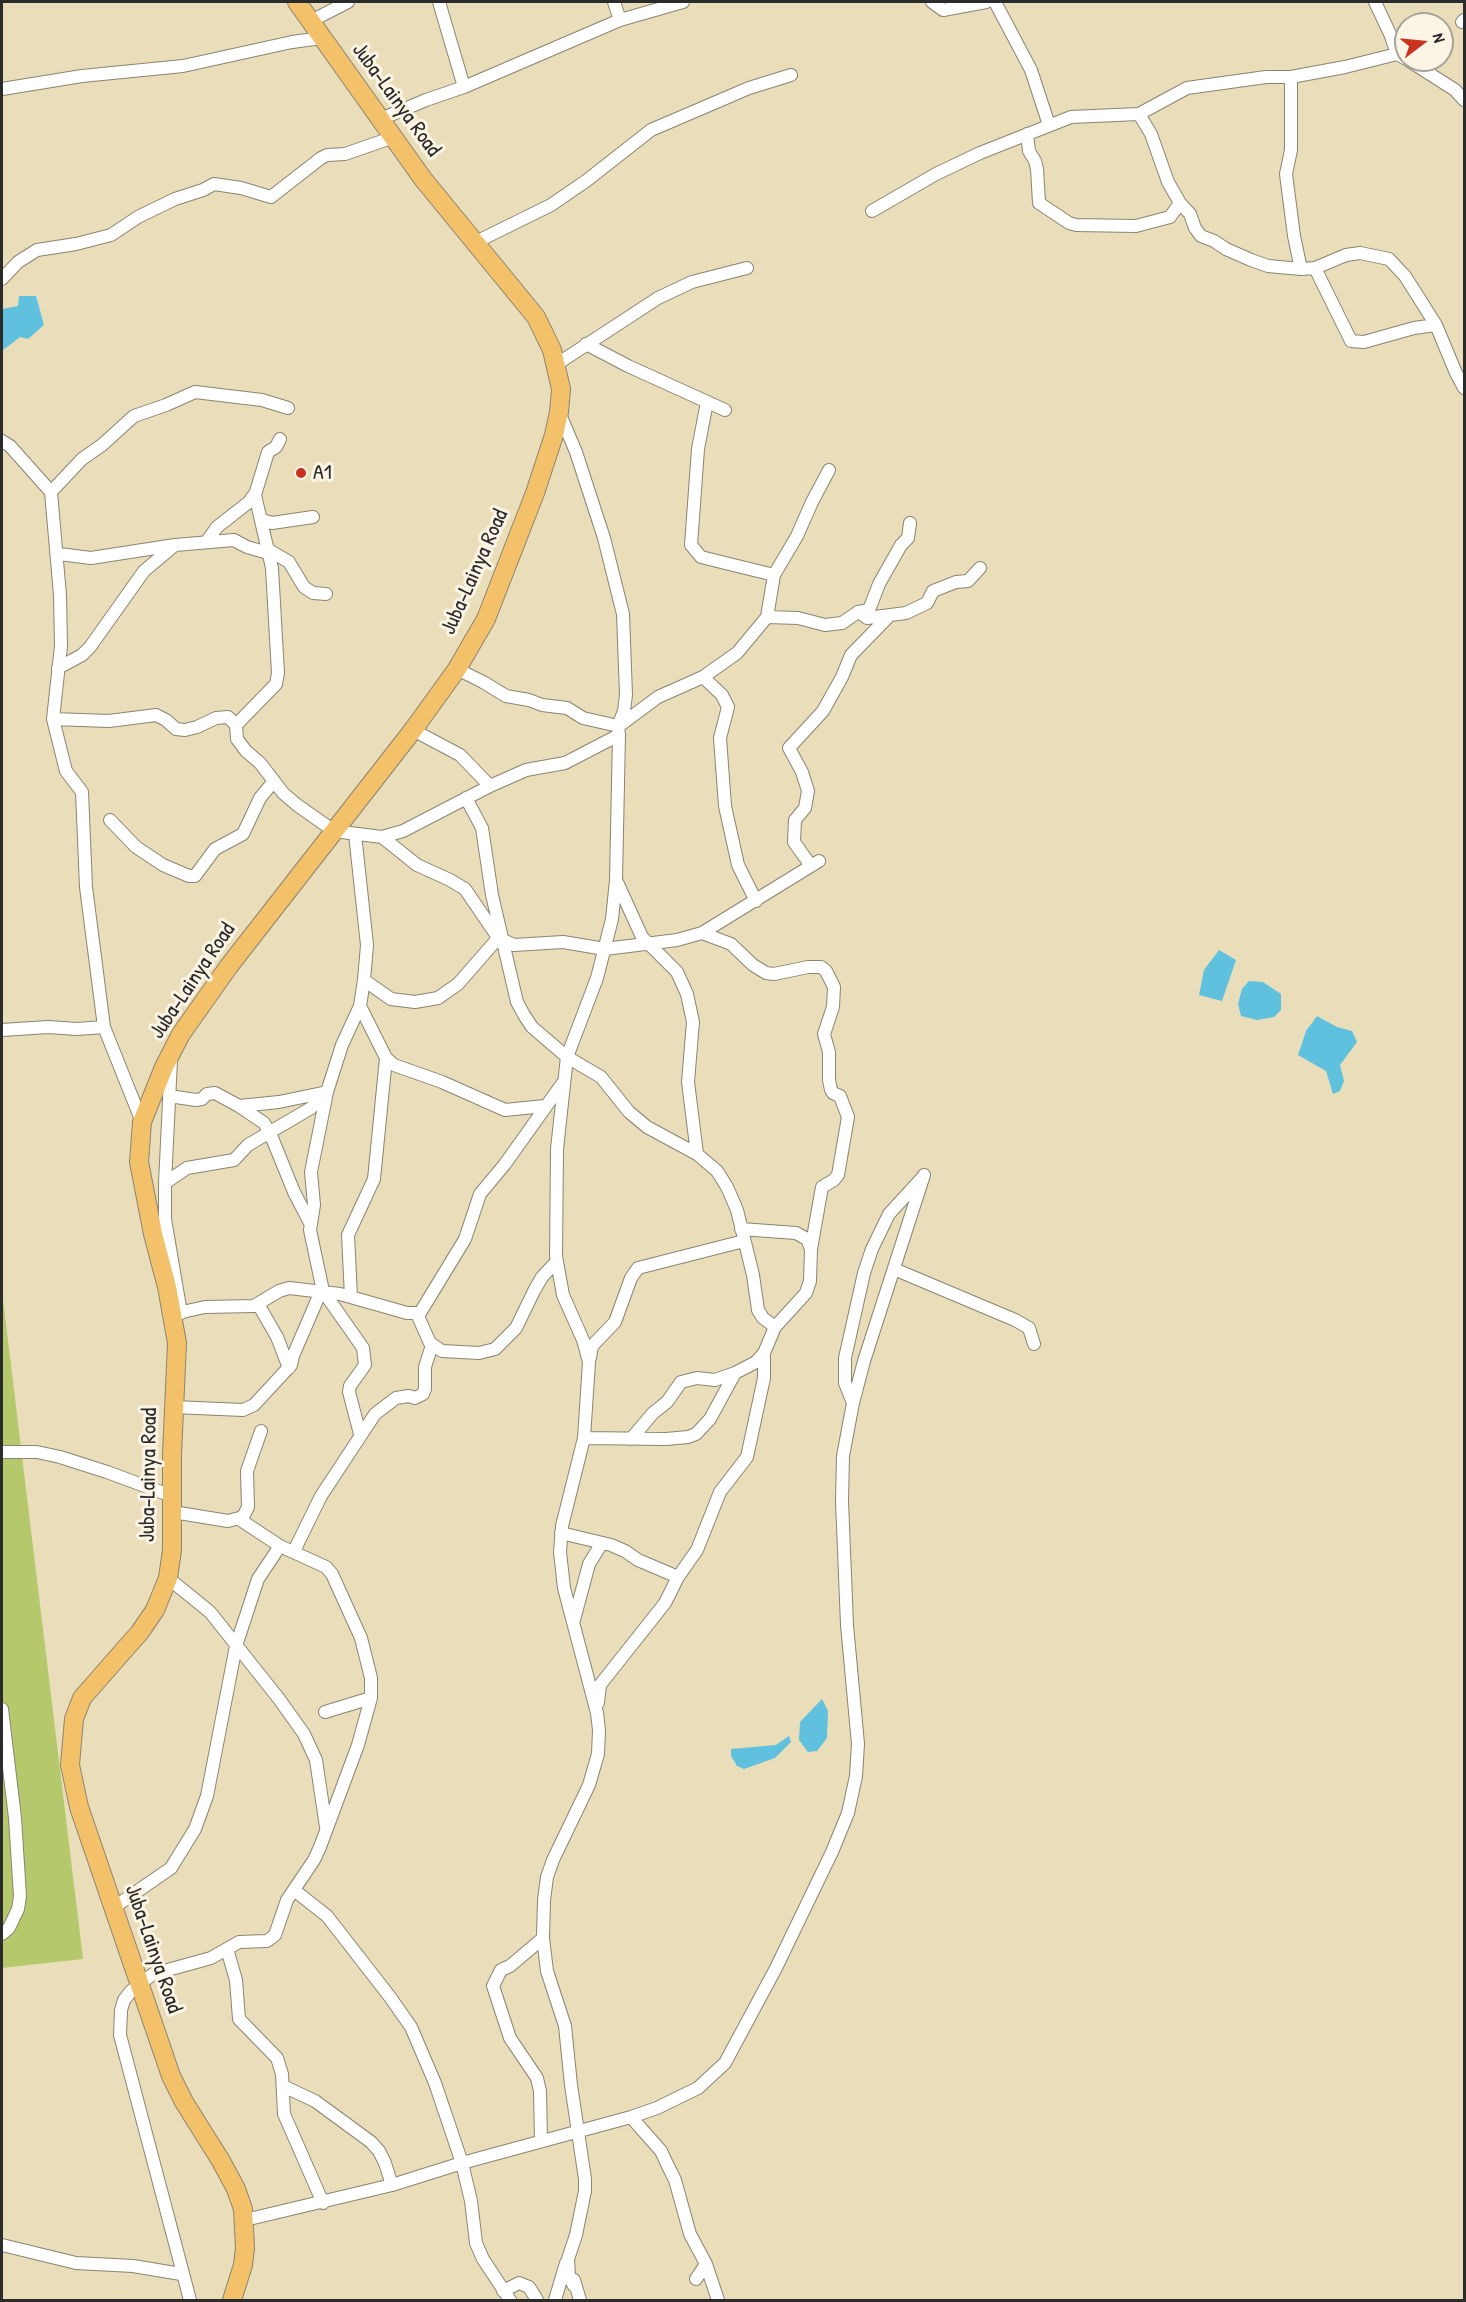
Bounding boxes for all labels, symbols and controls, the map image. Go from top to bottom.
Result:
north arrow [1394,12,1454,72]
text: N [1428,30,1451,45]
street label: Juba-Lainya Road [346,38,446,162]
place label: A1 [313,460,332,486]
marker: A1 [294,466,308,480]
street label: Juba-Lainya Road [436,505,514,639]
street label: Juba-Lainya Road [145,918,241,1044]
street label: Juba-Lainya Road [135,1408,163,1542]
street label: Juba-Lainya Road [119,1881,187,2017]

